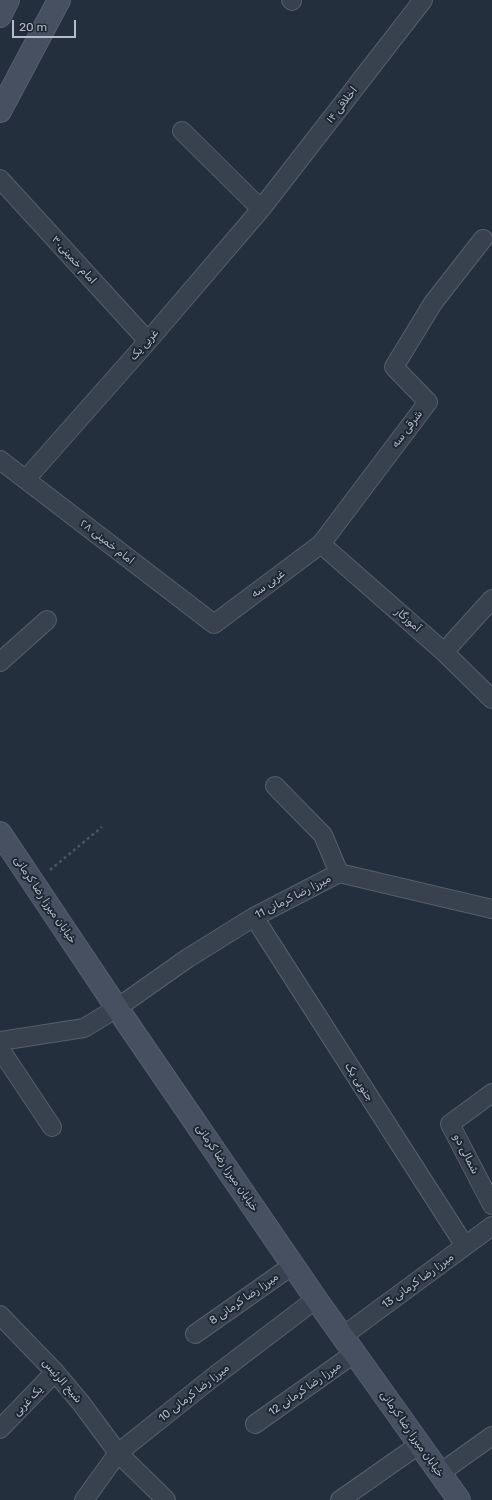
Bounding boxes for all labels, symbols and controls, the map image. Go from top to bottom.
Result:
scale bar [14,12,78,38]
text: 20 m [19,20,47,34]
street label: اخلاقی ۱۴ [324,84,360,126]
street label: امام خمینی۳۰ [49,233,99,287]
street label: غربی یک [127,327,161,363]
street label: شرقی سه [389,408,425,450]
street label: امام خمینی ۲۸ [77,517,137,567]
street label: غربی سه [249,567,287,601]
street label: آموزگار [392,605,424,635]
street label: خیابان میرزا رضا کرمانی [11,854,79,946]
street label: میرزا رضا کرمانی 11 [253,872,333,922]
street label: جنوبی یک [342,1060,376,1104]
street label: خیابان میرزا رضا کرمانی [193,1122,261,1214]
street label: شمالی دو [450,1132,482,1176]
street label: میرزا رضا کرمانی 13 [380,1251,456,1311]
street label: میرزا رضا کرمانی 8 [207,1270,281,1328]
street label: شیخ الرئیس [39,1356,85,1406]
street label: میرزا رضا کرمانی 12 [266,1359,344,1419]
street label: میرزا رضا کرمانی 10 [156,1361,232,1425]
street label: یک غربی [10,1383,46,1419]
street label: خیابان میرزا رضا کرمانی [377,1388,447,1480]

